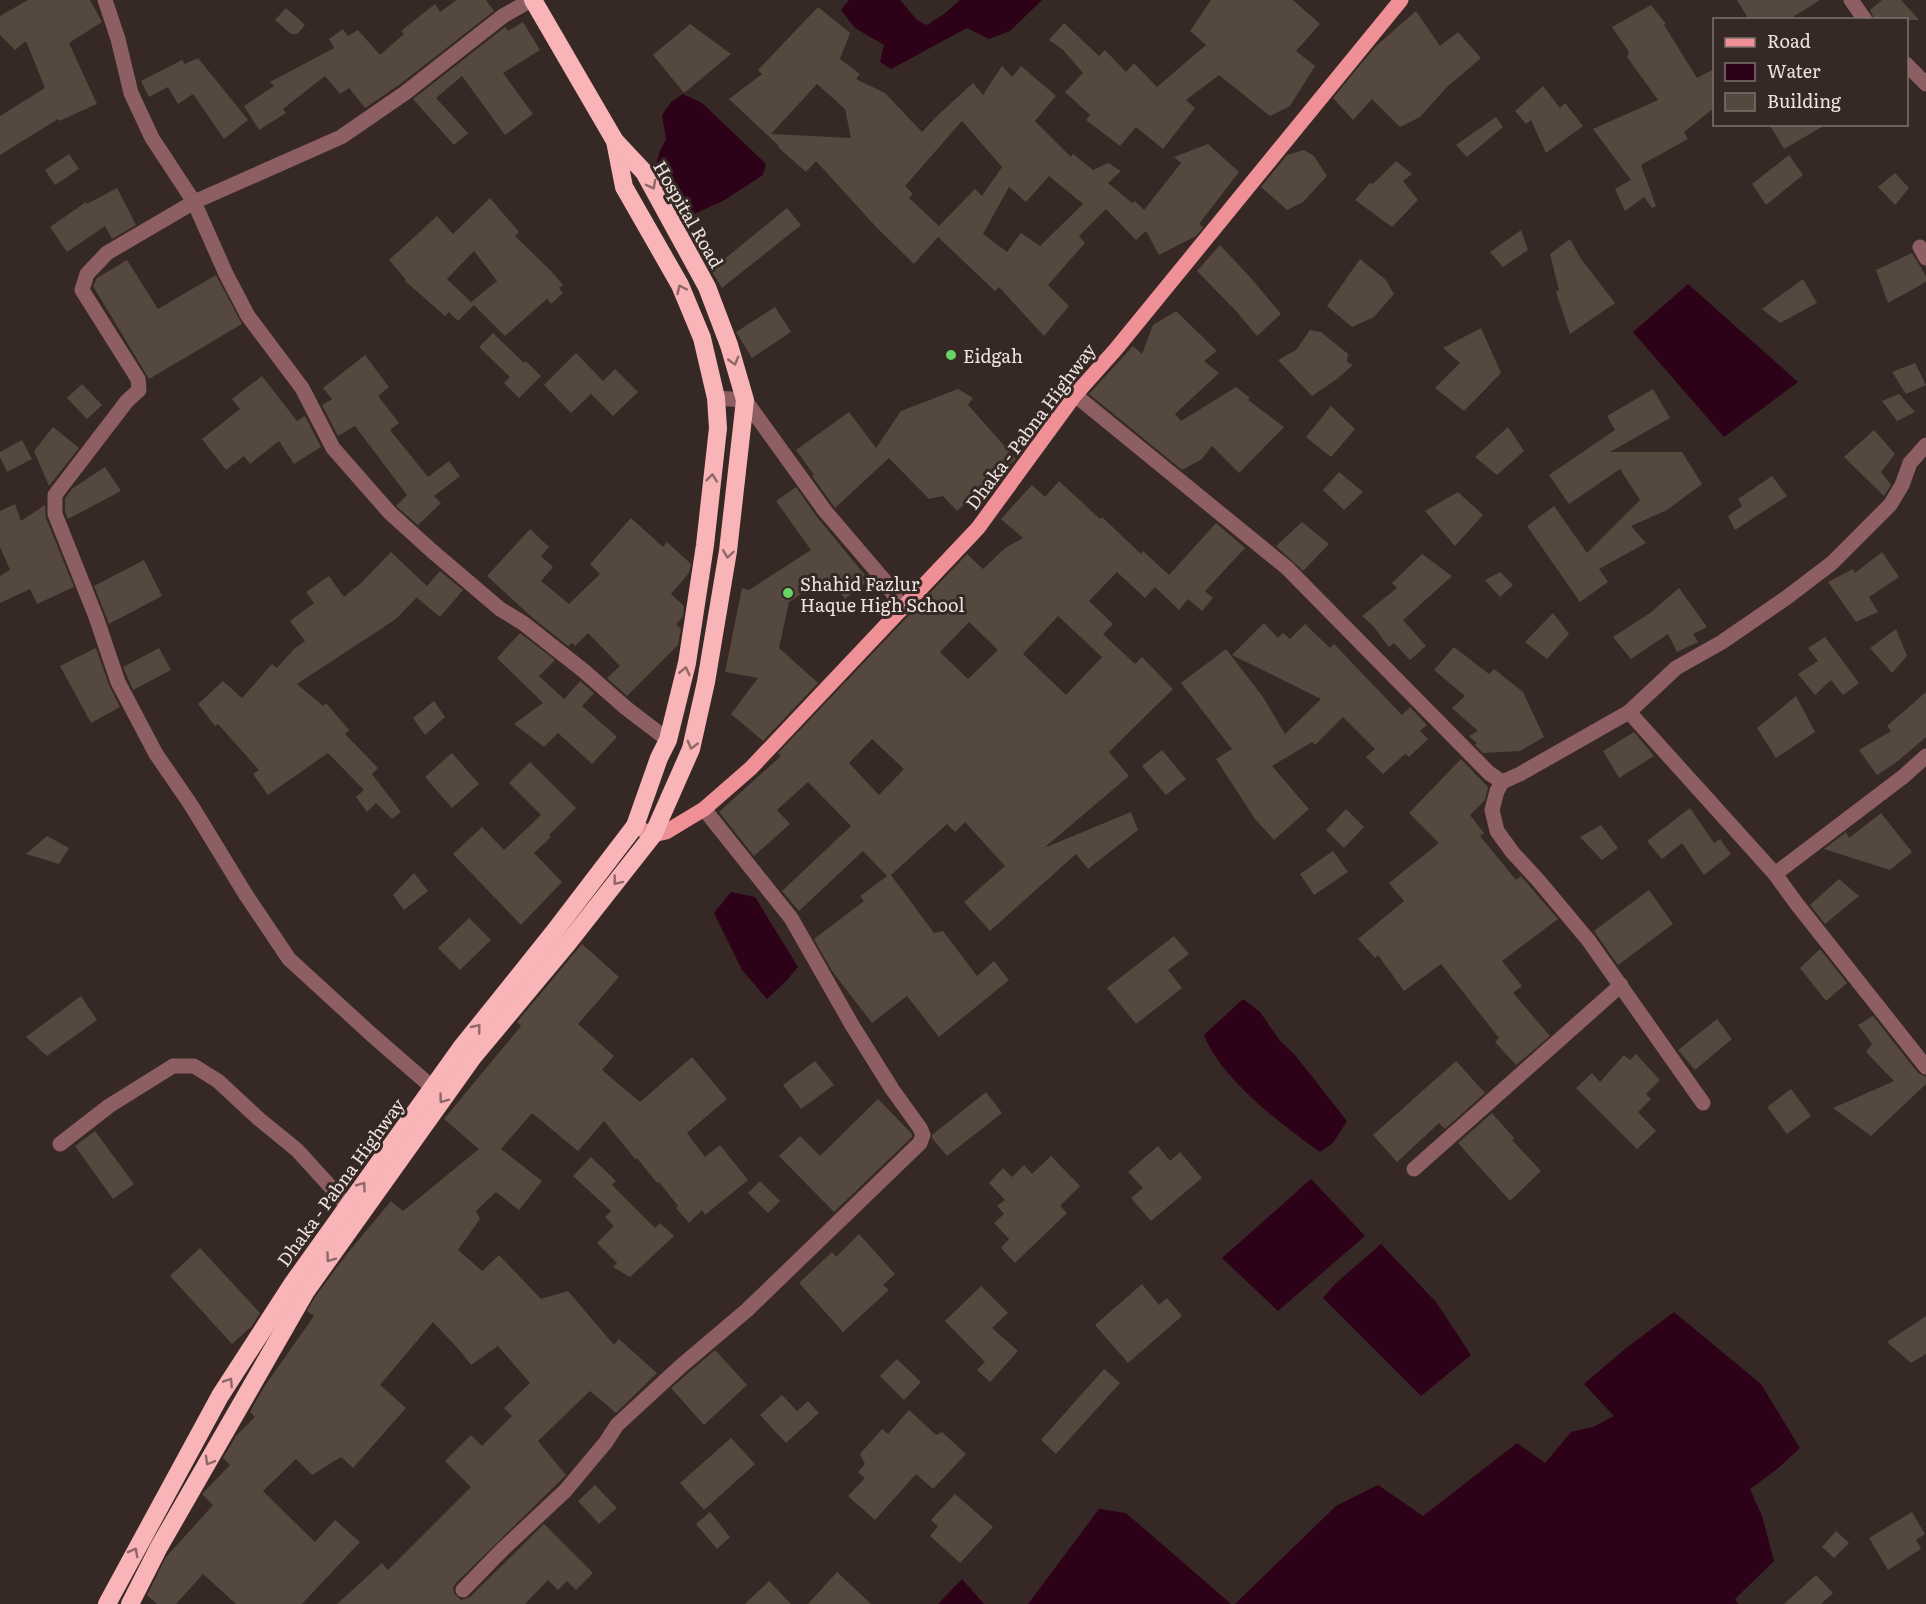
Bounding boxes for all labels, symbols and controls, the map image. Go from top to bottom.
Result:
legend [1713,18,1908,126]
text: Road [1767,27,1811,54]
text: Water [1767,57,1821,84]
text: Building [1767,87,1842,114]
street label: Hospital Road [647,155,731,273]
one-way arrow [645,179,656,190]
one-way arrow [676,285,688,296]
street label: Dhaka - Pabna Highway [958,337,1102,515]
place label: Eidgah [963,342,1023,369]
marker: Eidgah [944,348,958,362]
one-way arrow [727,356,739,366]
one-way arrow [706,473,718,482]
one-way arrow [722,549,734,558]
place label: Shahid Fazlur Haque High School [800,570,964,618]
marker: Shahid Fazlur Haque High School [781,586,795,600]
one-way arrow [678,666,691,676]
one-way arrow [686,740,699,750]
one-way arrow [613,874,624,885]
one-way arrow [469,1024,480,1035]
street label: Dhaka - Pabna Highway [270,1092,411,1272]
one-way arrow [439,1092,450,1103]
one-way arrow [355,1182,366,1193]
one-way arrow [326,1251,337,1262]
one-way arrow [222,1378,234,1388]
one-way arrow [204,1455,216,1465]
one-way arrow [127,1548,138,1559]

